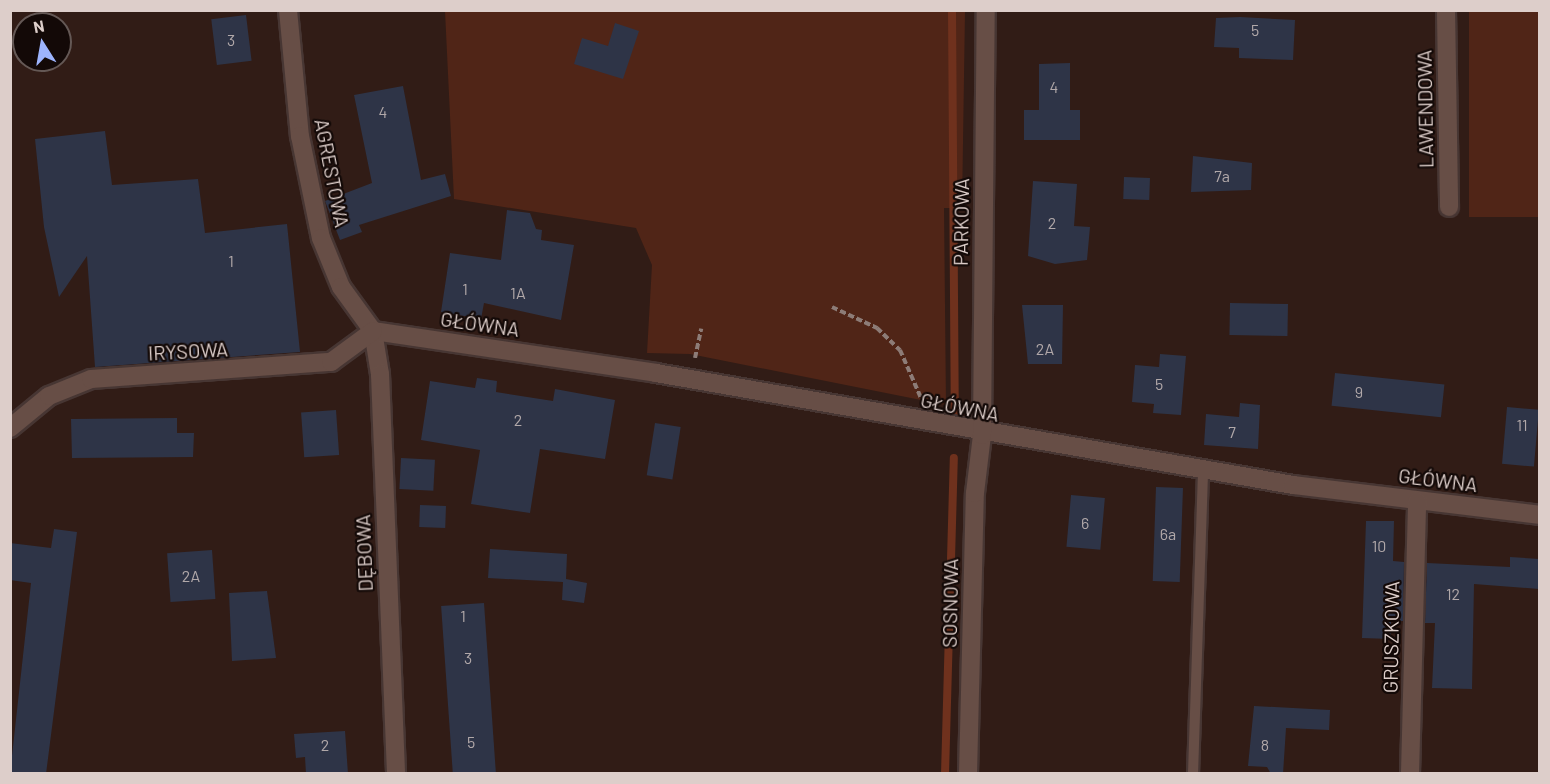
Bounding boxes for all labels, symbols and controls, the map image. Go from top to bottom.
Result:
north arrow [12,12,72,72]
text: N [32,15,46,36]
house number: 5 [1251,20,1259,40]
house number: 3 [227,30,235,50]
street label: LAWENDOWA [1412,50,1438,168]
house number: 4 [1050,77,1058,97]
house number: 4 [379,102,387,122]
street label: AGRESTOWA [310,117,354,229]
house number: 7a [1214,166,1230,186]
street label: PARKOWA [948,178,974,266]
house number: 2 [1048,213,1056,233]
house number: 1 [228,251,234,271]
house number: 1 [462,279,468,299]
house number: 1A [510,283,526,303]
street label: GŁÓWNA [439,307,521,341]
street label: IRYSOWA [147,337,229,365]
house number: 2A [1036,339,1054,359]
house number: 5 [1155,374,1163,394]
house number: 9 [1355,382,1363,402]
street label: GŁÓWNA [919,388,1001,426]
house number: 2 [514,410,522,430]
house number: 11 [1516,415,1528,435]
house number: 7 [1228,422,1236,442]
street label: GŁÓWNA [1397,463,1479,497]
house number: 6 [1081,513,1089,533]
street label: DĘBOWA [351,514,377,592]
house number: 6a [1160,524,1176,544]
house number: 10 [1372,536,1386,556]
street label: SOSNOWA [937,558,963,648]
house number: 2A [182,566,200,586]
street label: GRUSZKOWA [1378,581,1404,693]
house number: 12 [1446,584,1460,604]
house number: 1 [460,606,466,626]
house number: 3 [464,648,472,668]
house number: 5 [467,732,475,752]
house number: 2 [321,735,329,755]
house number: 8 [1261,735,1269,755]

